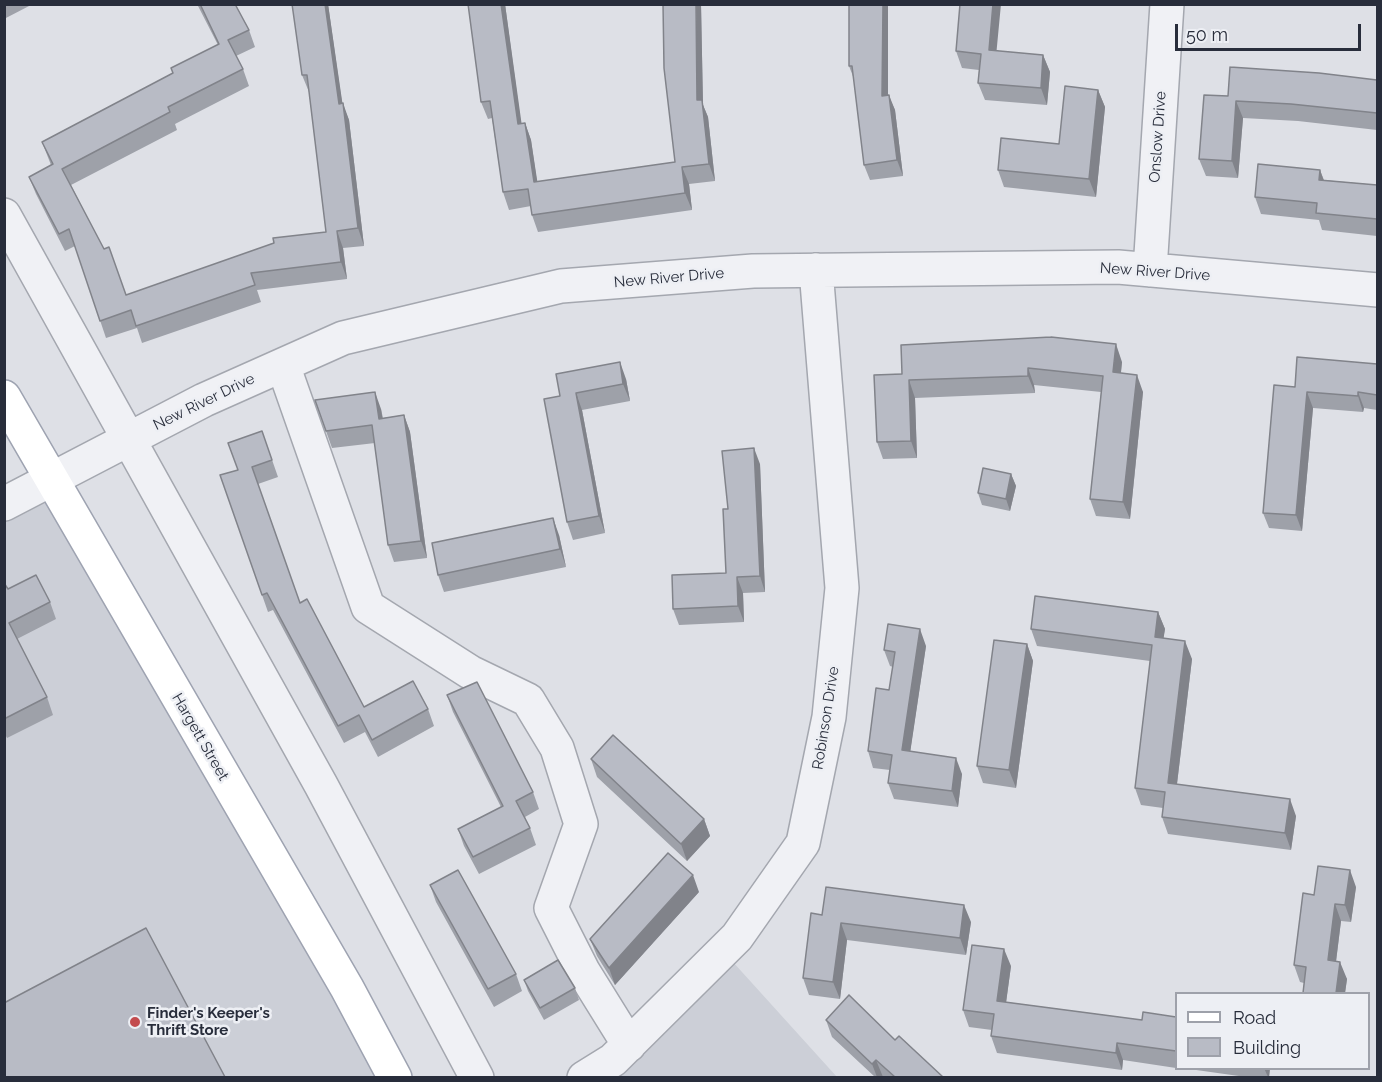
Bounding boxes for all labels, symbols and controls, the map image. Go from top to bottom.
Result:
scale bar [1178,12,1364,50]
text: 50 m [1186,24,1228,45]
street label: Onslow Drive [1146,91,1170,183]
street label: New River Drive [1099,259,1211,285]
street label: New River Drive [613,264,725,292]
street label: New River Drive [150,370,258,434]
street label: Robinson Drive [809,665,843,771]
street label: Hargett Street [168,690,232,784]
legend [1175,992,1370,1070]
place label: Finder's Keeper's Thrift Store [147,1004,270,1039]
text: Road [1233,1007,1276,1028]
marker: Finder's Keeper's Thrift Store [128,1015,142,1029]
text: Building [1233,1037,1301,1058]

